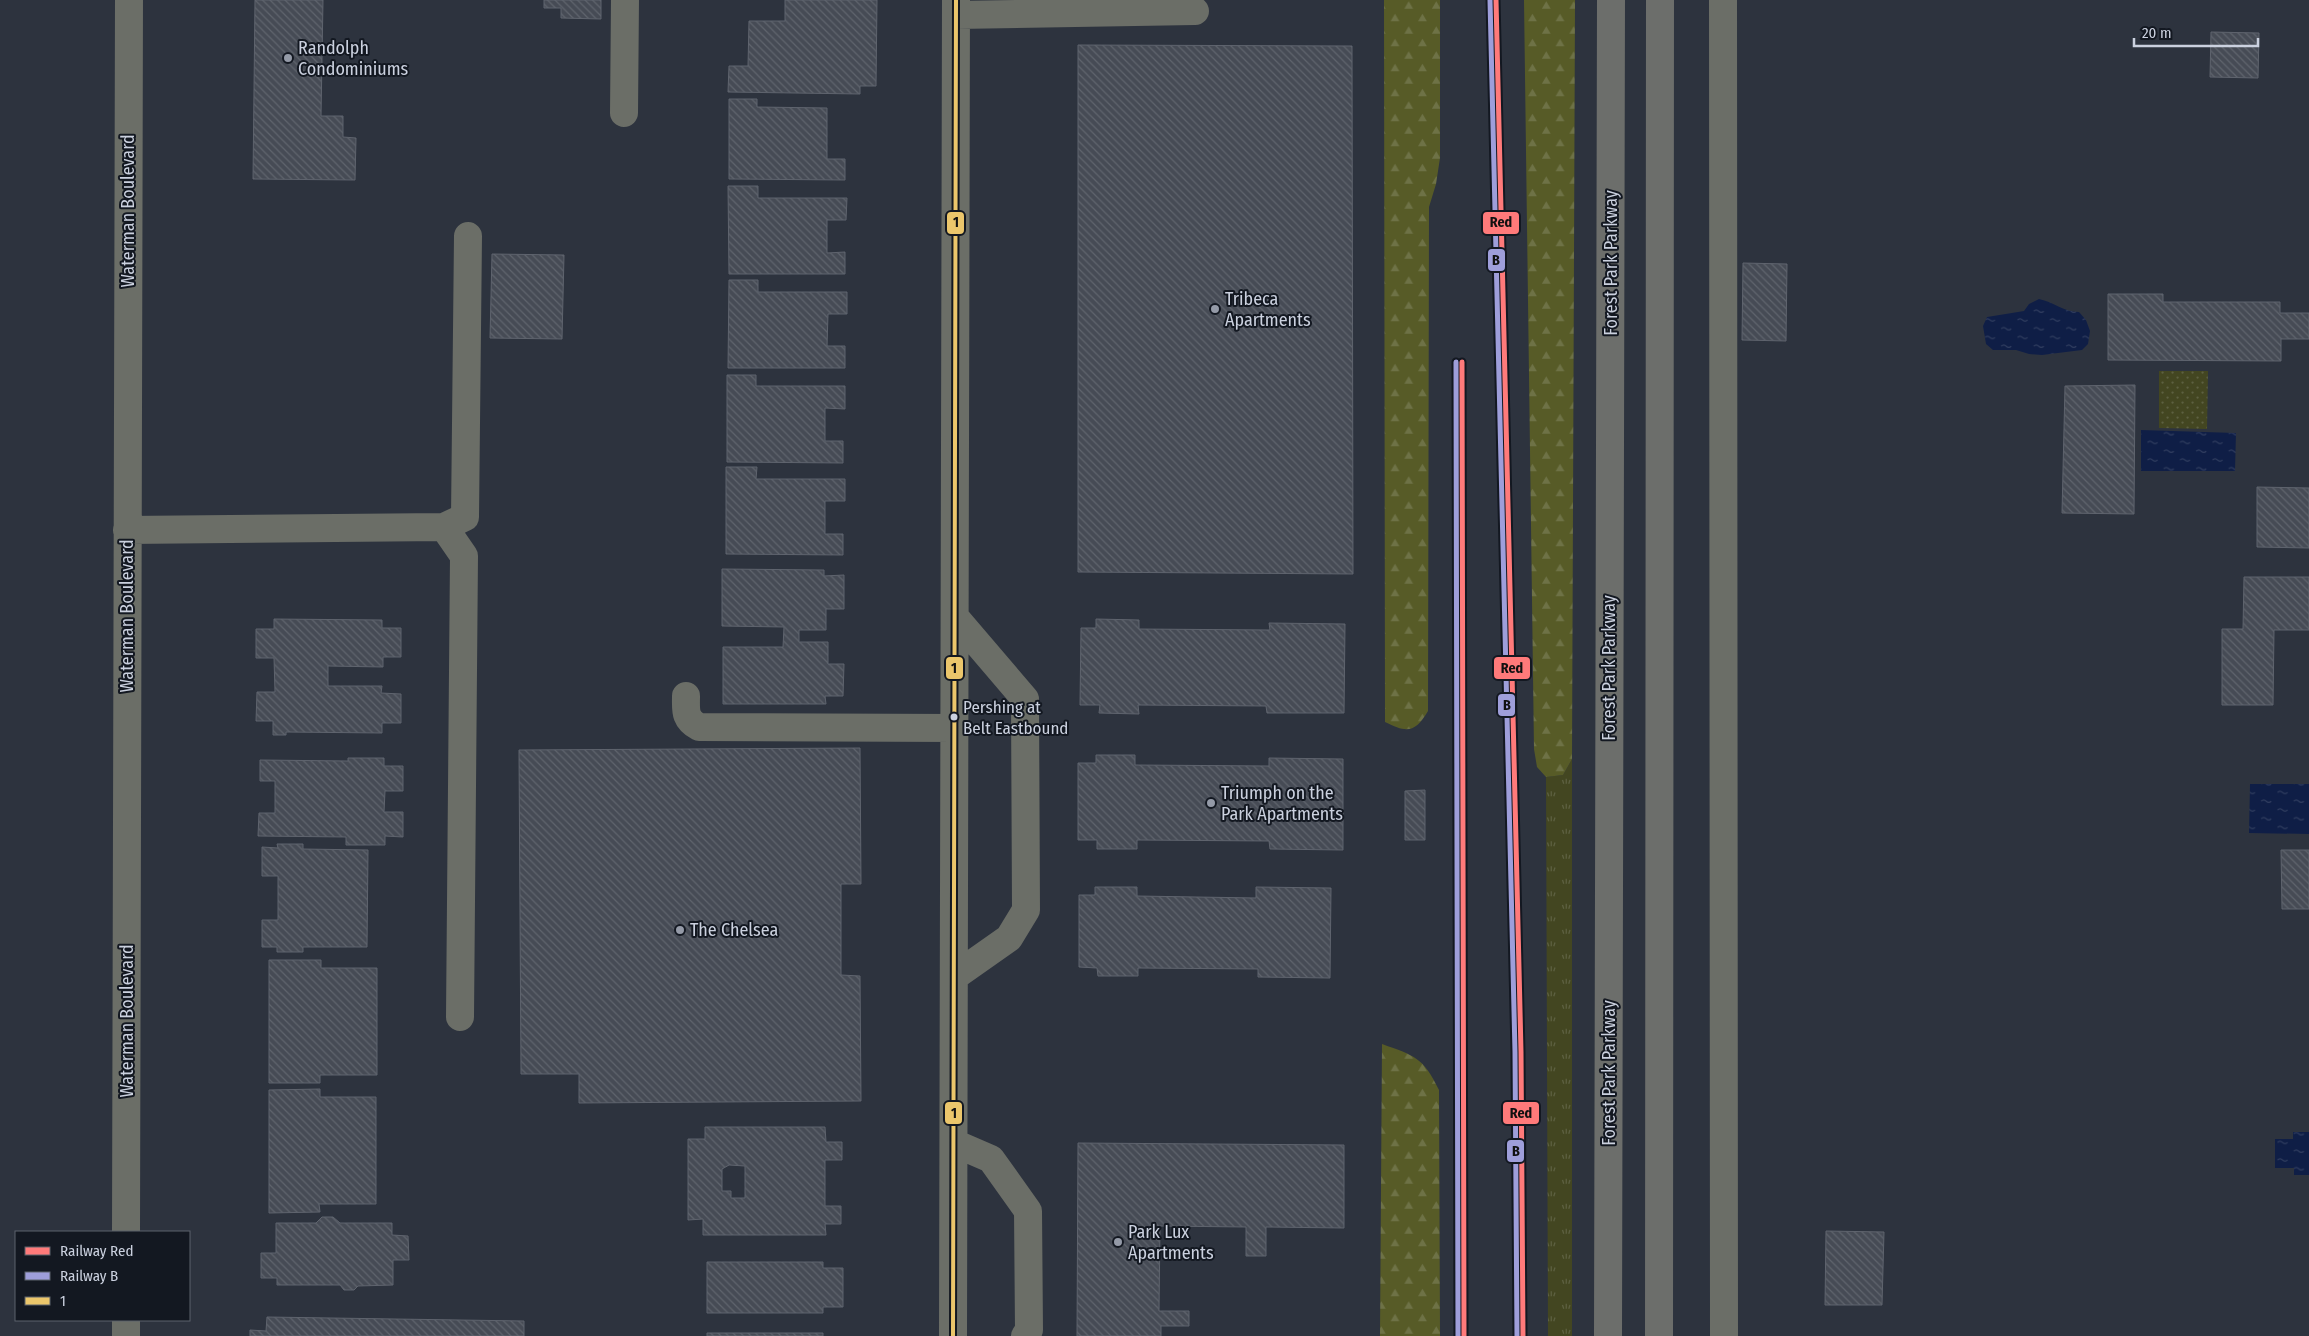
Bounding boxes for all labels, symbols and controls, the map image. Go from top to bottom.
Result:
scale bar [2134,15,2258,47]
text: 20 m [2142,24,2172,42]
place label: Randolph Condominiums [298,37,409,80]
marker: Randolph Condominiums [282,52,294,64]
street label: Waterman Boulevard [117,134,139,288]
street label: Forest Park Parkway [1600,190,1622,336]
line badge: 1 [946,211,965,235]
line badge: Red [1482,211,1520,235]
text: 1 [953,214,959,231]
text: Red [1490,214,1512,231]
line badge: B [1487,248,1506,272]
text: B [1492,252,1500,269]
place label: Tribeca Apartments [1225,288,1311,331]
marker: Tribeca Apartments [1209,303,1221,315]
street label: Waterman Boulevard [116,539,138,693]
street label: Forest Park Parkway [1598,595,1620,741]
line badge: 1 [945,656,964,680]
line badge: Red [1493,656,1531,680]
text: 1 [951,660,957,677]
text: Red [1501,660,1523,677]
line badge: B [1497,693,1516,717]
place label: Pershing at Belt Eastbound [963,697,1069,739]
text: B [1503,697,1511,714]
marker: Pershing at Belt Eastbound [949,712,959,722]
place label: Triumph on the Park Apartments [1221,782,1343,825]
marker: Triumph on the Park Apartments [1205,797,1217,809]
place label: The Chelsea [690,919,778,941]
marker: The Chelsea [674,924,686,936]
street label: Waterman Boulevard [116,944,138,1098]
street label: Forest Park Parkway [1598,1000,1620,1146]
line badge: 1 [944,1101,963,1125]
line badge: Red [1502,1101,1540,1125]
text: 1 [951,1105,957,1122]
text: Red [1510,1105,1532,1122]
line badge: B [1506,1139,1525,1163]
text: B [1512,1143,1520,1160]
place label: Park Lux Apartments [1128,1221,1214,1264]
legend [15,1231,190,1321]
marker: Park Lux Apartments [1112,1236,1124,1248]
text: Railway Red [60,1242,134,1260]
text: Railway B [60,1267,118,1285]
text: 1 [60,1292,66,1310]

